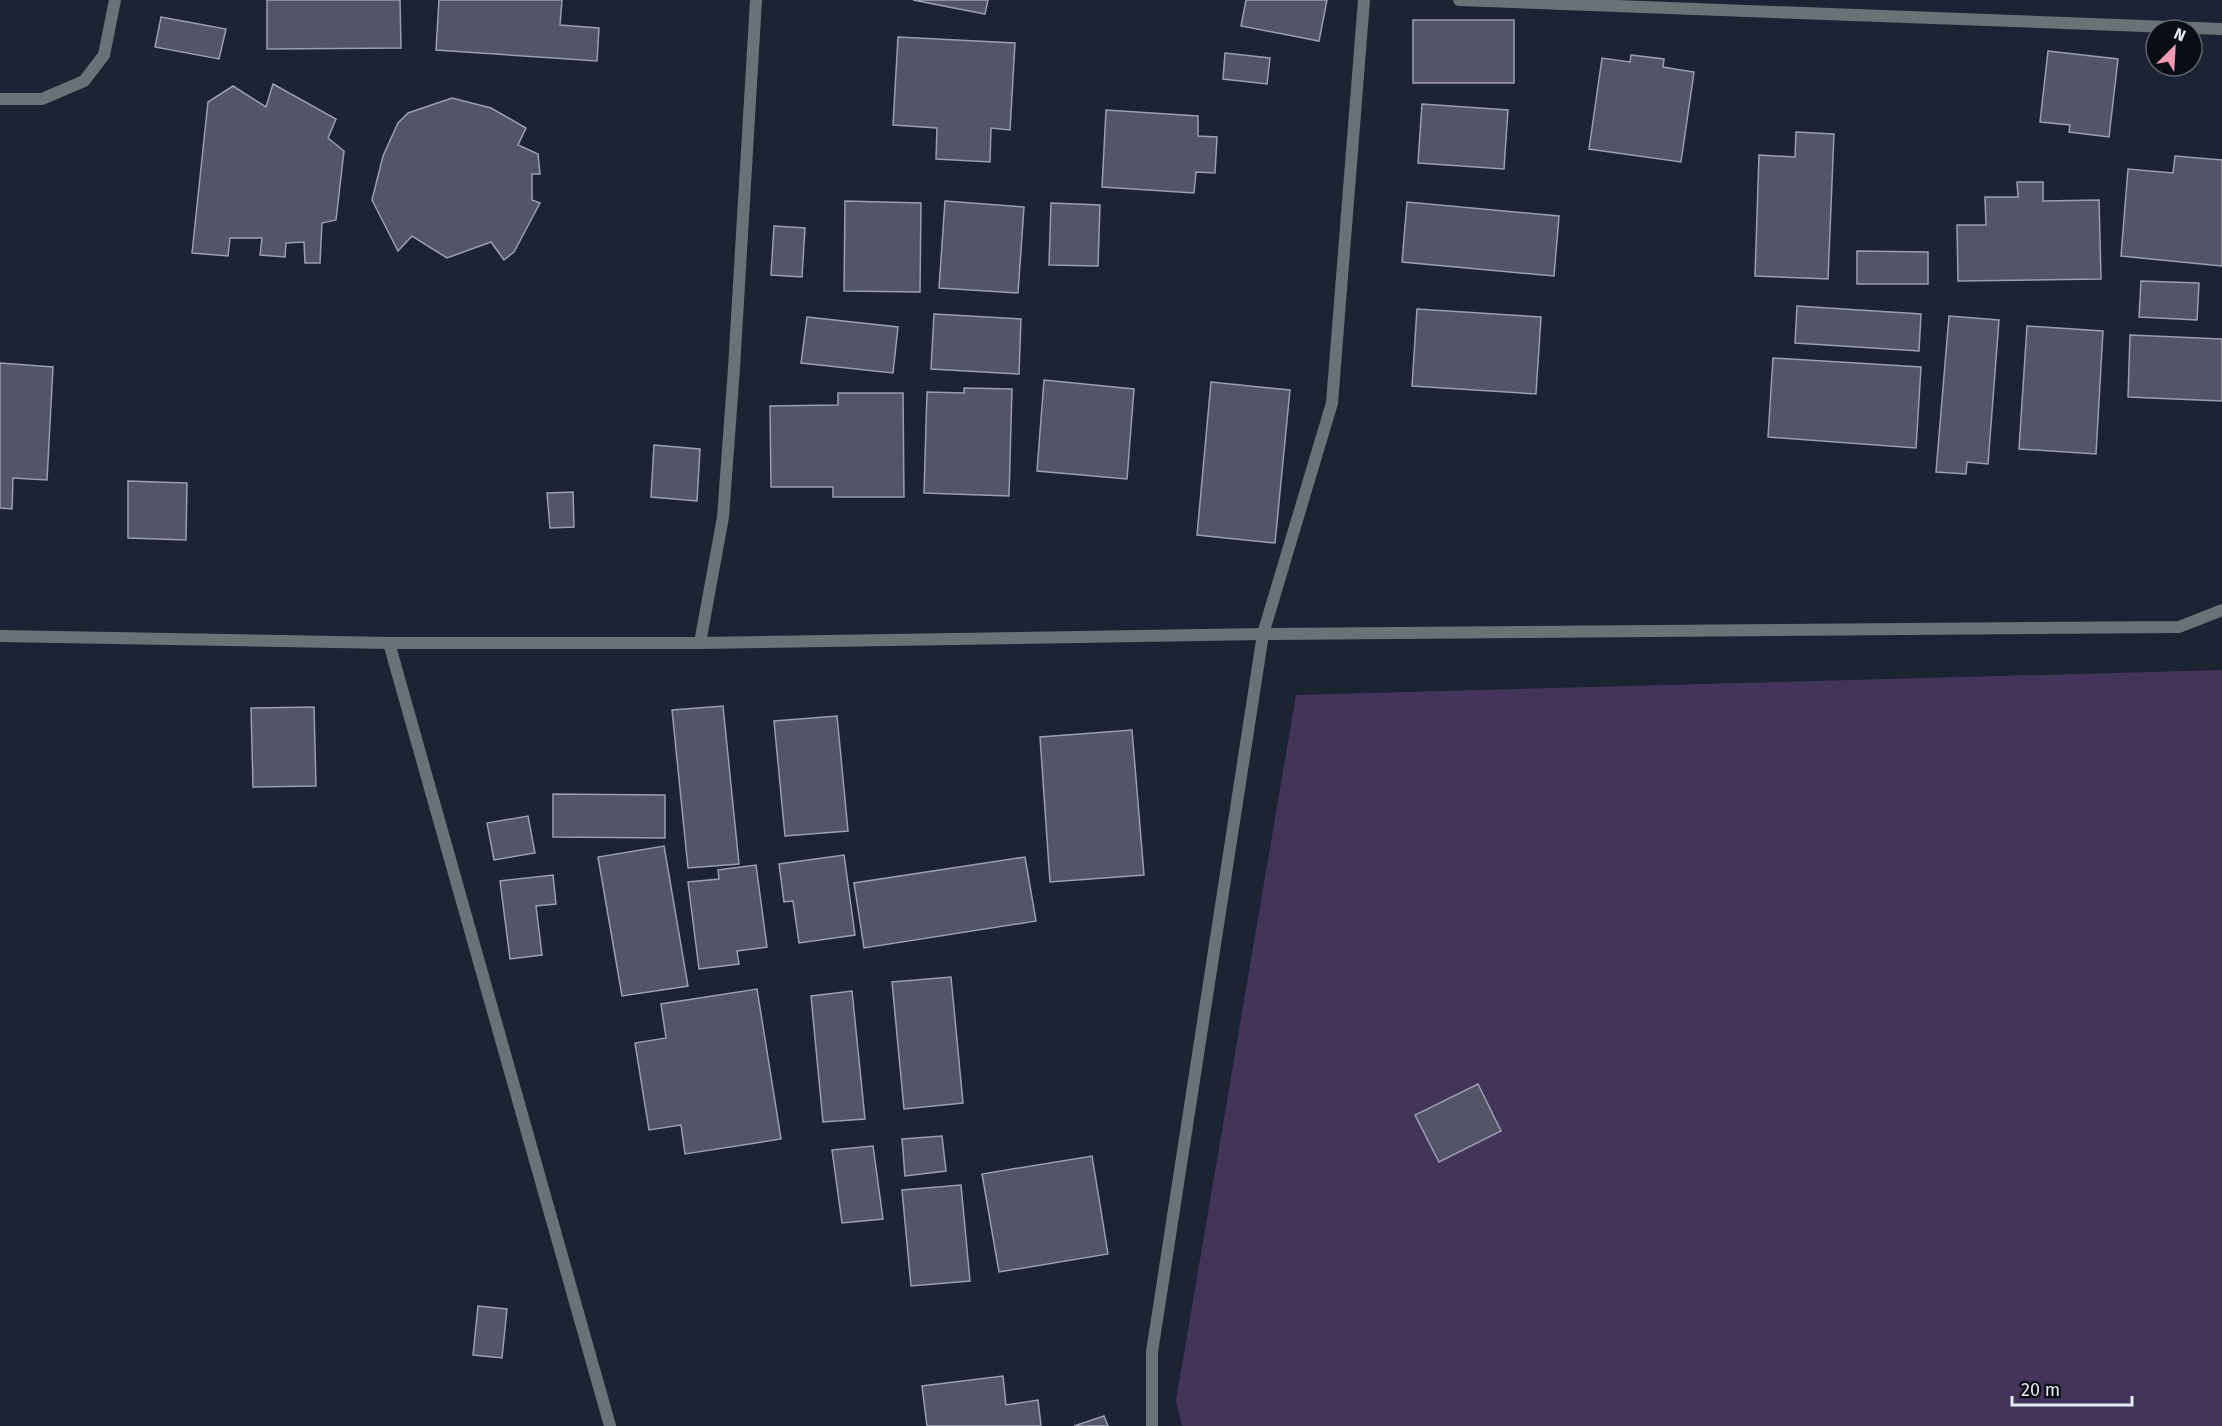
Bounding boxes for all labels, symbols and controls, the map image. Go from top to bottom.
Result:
north arrow [2144,18,2204,78]
text: N [2171,24,2189,46]
scale bar [2012,1369,2132,1407]
text: 20 m [2021,1379,2060,1401]

